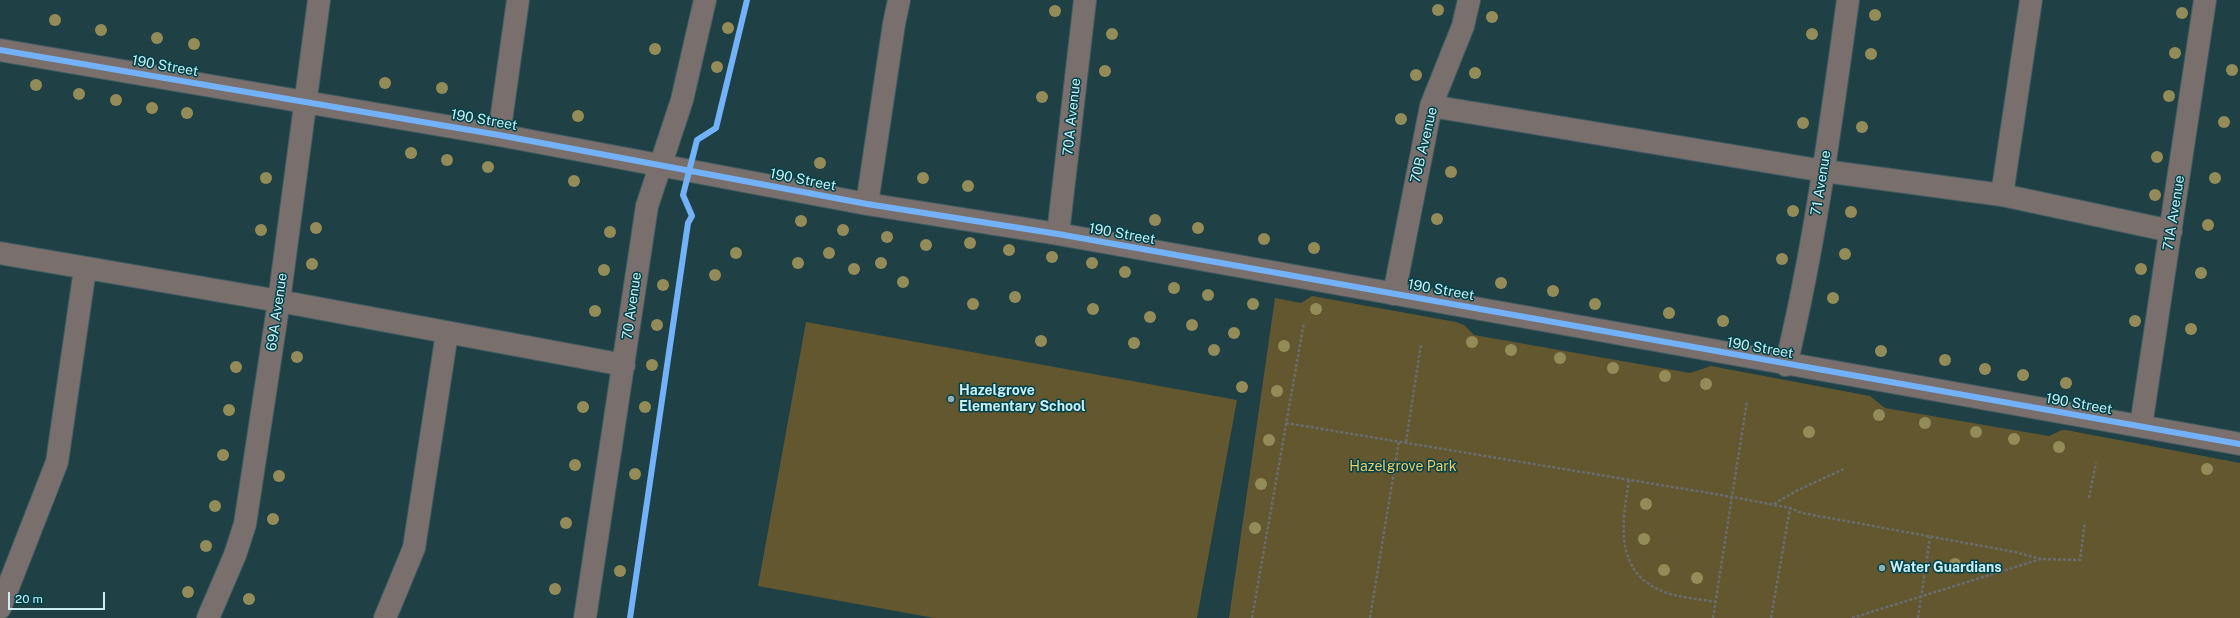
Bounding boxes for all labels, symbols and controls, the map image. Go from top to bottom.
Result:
street label: 190 Street [130,52,200,80]
street label: 70A Avenue [1060,77,1084,157]
street label: 70B Avenue [1407,105,1441,185]
street label: 190 Street [449,106,519,134]
street label: 71 Avenue [1808,149,1834,217]
street label: 190 Street [768,165,838,195]
street label: 71A Avenue [2160,174,2188,252]
street label: 190 Street [1087,220,1157,248]
street label: 70 Avenue [619,271,645,341]
street label: 69A Avenue [263,272,291,352]
street label: 190 Street [1406,276,1476,304]
street label: 190 Street [1725,334,1795,362]
place label: Hazelgrove Elementary School [959,383,1086,416]
street label: 190 Street [2044,390,2114,418]
marker: Hazelgrove Elementary School [946,394,956,404]
park label: Hazelgrove Park [1349,459,1457,475]
place label: Water Guardians [1890,560,2002,576]
marker: Water Guardians [1877,563,1887,573]
scale bar [10,584,107,610]
text: 20 m [15,592,43,606]

